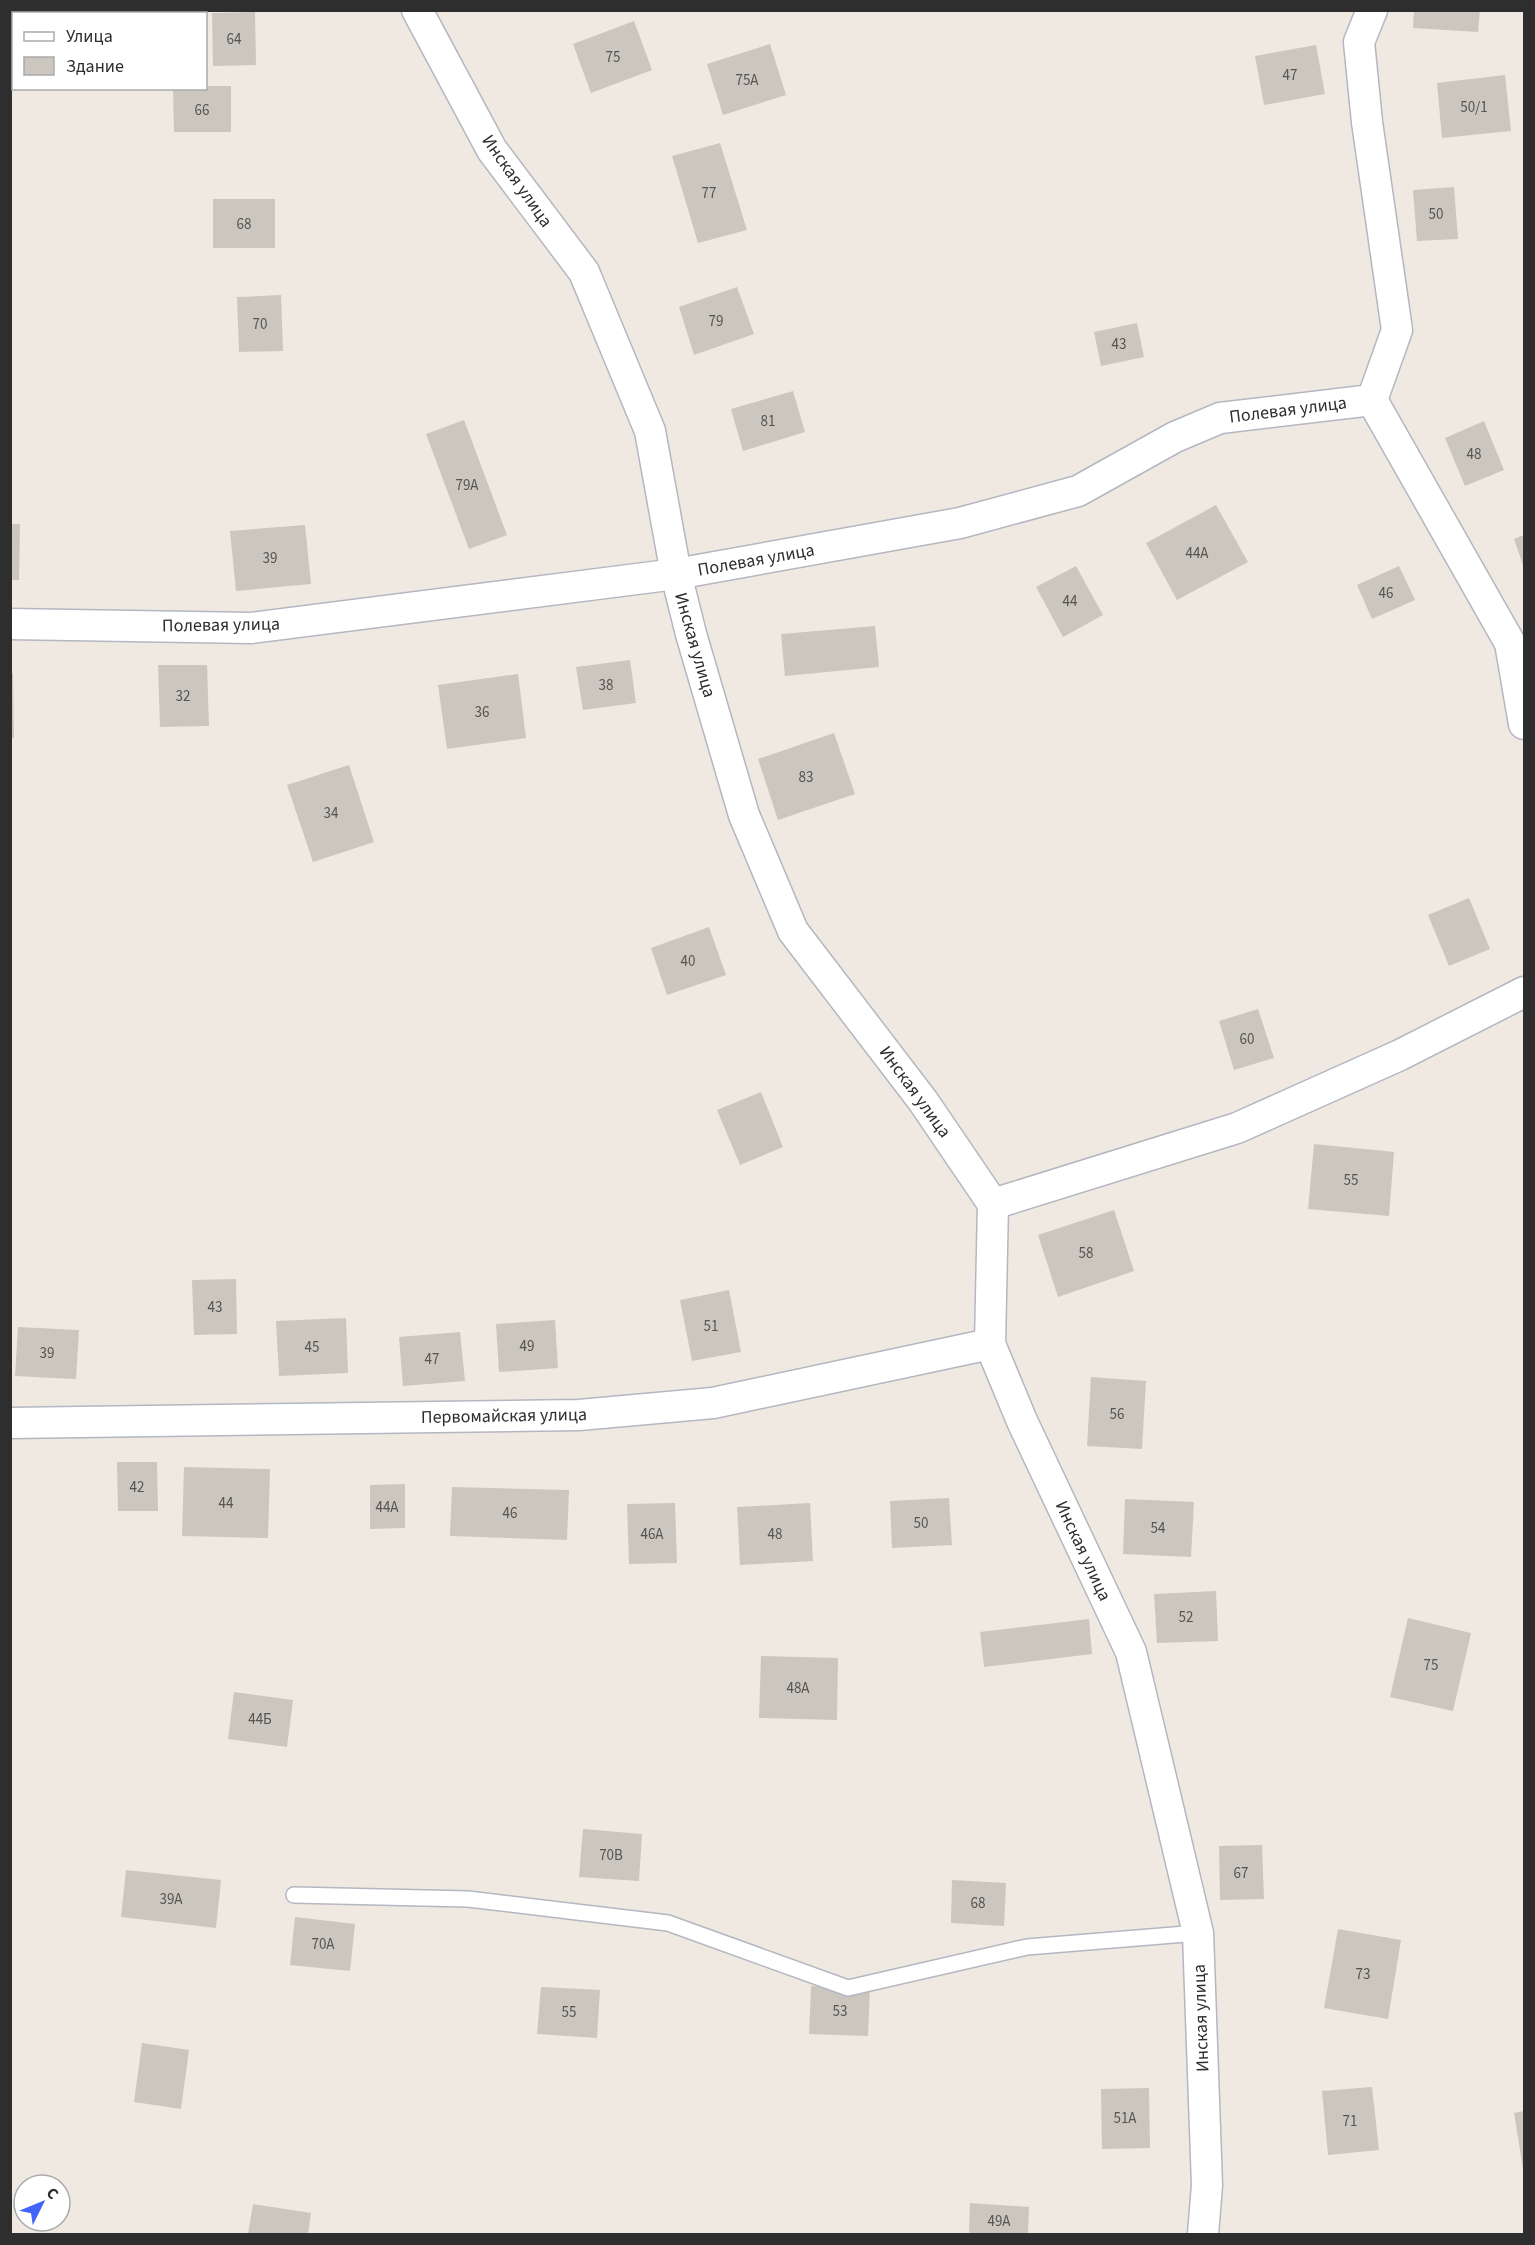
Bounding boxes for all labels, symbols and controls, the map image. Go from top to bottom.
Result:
legend [12,12,207,90]
text: Улица [66,24,113,49]
house number: 64 [227,29,242,50]
house number: 75 [606,47,620,68]
text: Здание [66,54,124,79]
house number: 47 [1283,65,1297,86]
house number: 75А [735,70,759,91]
house number: 50/1 [1460,97,1488,118]
house number: 66 [195,100,209,121]
street label: Инская улица [476,130,558,232]
house number: 77 [702,183,716,204]
house number: 50 [1429,204,1443,225]
house number: 68 [237,214,251,235]
house number: 79 [709,311,723,332]
house number: 70 [253,314,267,335]
house number: 43 [1112,334,1126,355]
street label: Полевая улица [1228,390,1348,430]
house number: 81 [761,411,775,432]
house number: 48 [1467,444,1481,465]
house number: 79А [455,475,479,496]
street label: Полевая улица [696,537,816,583]
house number: 44А [1185,543,1209,564]
house number: 39 [263,548,277,569]
house number: 46 [1379,583,1393,604]
street label: Инская улица [668,590,722,700]
house number: 44 [1063,591,1078,612]
street label: Полевая улица [162,611,280,639]
house number: 38 [599,675,613,696]
house number: 32 [176,686,190,707]
house number: 36 [475,702,489,723]
house number: 83 [799,767,813,788]
house number: 34 [324,803,339,824]
house number: 40 [681,951,695,972]
house number: 60 [1240,1029,1254,1050]
street label: Инская улица [873,1041,957,1143]
house number: 55 [1344,1170,1358,1191]
house number: 58 [1079,1243,1093,1264]
house number: 43 [208,1297,222,1318]
house number: 51 [704,1316,718,1337]
house number: 49 [520,1336,534,1357]
house number: 45 [305,1337,319,1358]
house number: 39 [40,1343,54,1364]
house number: 47 [425,1349,439,1370]
street label: Первомайская улица [421,1402,587,1430]
house number: 56 [1110,1404,1124,1425]
house number: 42 [130,1477,144,1498]
house number: 44 [219,1493,234,1514]
house number: 44А [375,1497,399,1518]
street label: Инская улица [1049,1497,1117,1605]
house number: 46 [503,1503,517,1524]
house number: 50 [914,1513,928,1534]
house number: 54 [1151,1518,1166,1539]
house number: 46А [640,1524,664,1545]
house number: 48 [768,1524,782,1545]
house number: 52 [1179,1607,1193,1628]
house number: 75 [1424,1655,1438,1676]
house number: 48А [786,1678,810,1699]
house number: 44Б [248,1709,272,1730]
house number: 70В [599,1845,623,1866]
house number: 67 [1234,1863,1248,1884]
house number: 39А [159,1889,183,1910]
house number: 68 [971,1893,985,1914]
house number: 70А [311,1934,335,1955]
street label: Инская улица [1187,1964,1215,2072]
house number: 73 [1356,1964,1370,1985]
house number: 53 [833,2001,847,2022]
house number: 55 [562,2002,576,2023]
house number: 51А [1113,2108,1137,2129]
house number: 71 [1343,2111,1357,2132]
north arrow [12,2173,72,2233]
text: С [41,2183,63,2204]
house number: 49А [987,2211,1011,2232]

